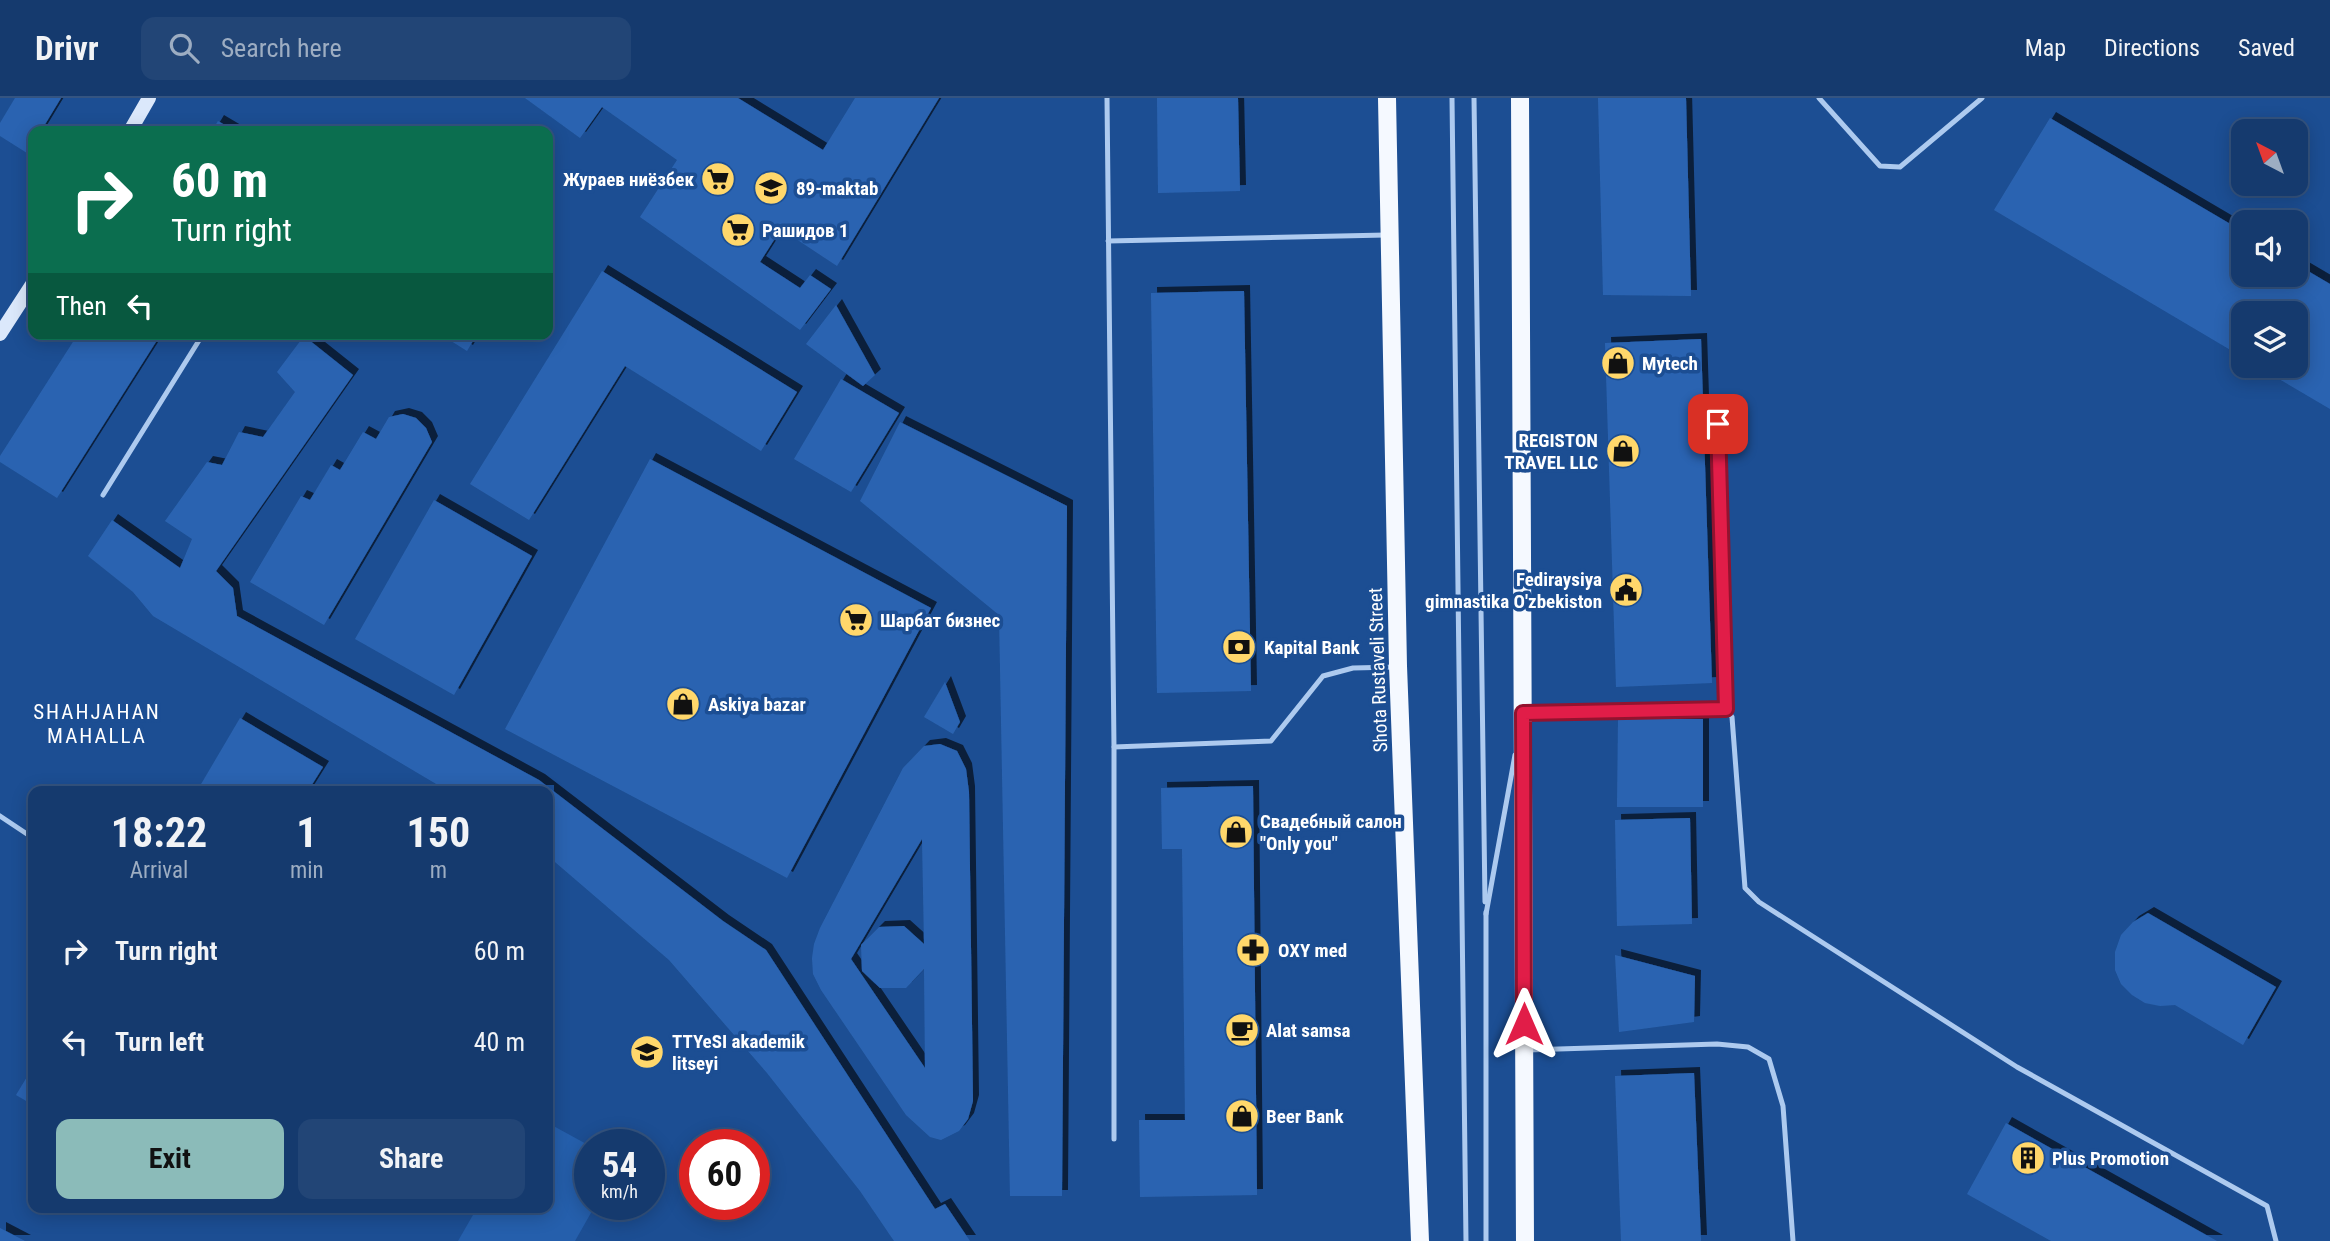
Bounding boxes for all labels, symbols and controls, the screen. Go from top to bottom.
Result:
search box [141,17,631,80]
text: Drivr [35,29,99,68]
icon: search [165,29,203,67]
text: Search here [221,33,342,63]
text: Map [2025,34,2066,62]
text: Directions [2104,34,2200,62]
text: Saved [2238,34,2295,62]
north arrow [2231,119,2308,196]
map controls [2231,119,2308,378]
text: 60 m [171,152,268,209]
icon: right [56,154,147,245]
supermarket icon: Жураев ниёзбек [699,160,737,198]
place label: Жураев ниёзбек [563,168,694,191]
school or university icon: 89-maktab [752,169,790,207]
place label: 89-maktab [796,177,878,200]
button: sound [2231,210,2308,287]
text: Turn right [171,211,292,249]
supermarket icon: Рашидов 1 [719,211,757,249]
place label: Рашидов 1 [762,219,849,242]
icon: left [121,287,159,325]
text: Then [56,291,107,321]
button: layers [2231,301,2308,378]
shop icon: Mytech [1599,344,1637,382]
place label: Mytech [1642,352,1698,375]
pin [1688,394,1748,454]
icon: arrive [1699,405,1737,443]
place label: REGISTON TRAVEL LLC [1504,429,1598,474]
shop icon: REGISTON TRAVEL LLC [1604,432,1642,470]
place label: Fediraysiya gimnastika O'zbekiston [1425,568,1602,613]
public building icon: Fediraysiya gimnastika O'zbekiston [1607,571,1645,609]
street label: Shota Rustaveli Street [1364,587,1392,753]
supermarket icon: Шарбат бизнес [837,601,875,639]
place label: Шарбат бизнес [880,609,1001,632]
bank icon: Kapital Bank [1220,628,1258,666]
place label: Kapital Bank [1264,636,1361,659]
shop icon: Askiya bazar [664,685,702,723]
place label: Askiya bazar [708,693,806,716]
district label: SHAHJAHAN MAHALLA [33,700,161,748]
text: 18:22 [111,808,207,857]
text: 1 [296,808,317,857]
text: 150 [406,808,470,857]
place label: Свадебный салон "Only you" [1260,810,1402,855]
shop icon: Свадебный салон "Only you" [1217,813,1255,851]
text: Arrival [130,857,188,884]
text: min [290,857,324,884]
text: m [430,857,447,884]
pharmacy icon: OXY med [1234,931,1272,969]
icon: right [56,932,94,970]
text: Turn right [115,936,217,966]
text: 60 m [474,936,525,966]
place label: OXY med [1278,939,1347,962]
position arrow [1487,987,1561,1061]
cafe icon: Alat samsa [1223,1011,1261,1049]
place label: Alat samsa [1266,1019,1351,1042]
icon: left [56,1023,94,1061]
text: Turn left [115,1027,204,1057]
text: 40 m [474,1027,525,1057]
place label: TTYeSI akademik litseyi [672,1030,806,1075]
school or university icon: TTYeSI akademik litseyi [628,1033,666,1071]
shop icon: Beer Bank [1223,1097,1261,1135]
place label: Beer Bank [1266,1105,1344,1128]
button: Exit [56,1119,284,1199]
button: Share [298,1119,525,1199]
speed limit sign: 60 [679,1129,770,1220]
building icon: Plus Promotion [2009,1139,2047,1177]
text: 54 [602,1145,637,1186]
place label: Plus Promotion [2052,1147,2169,1170]
text: km/h [601,1181,638,1202]

